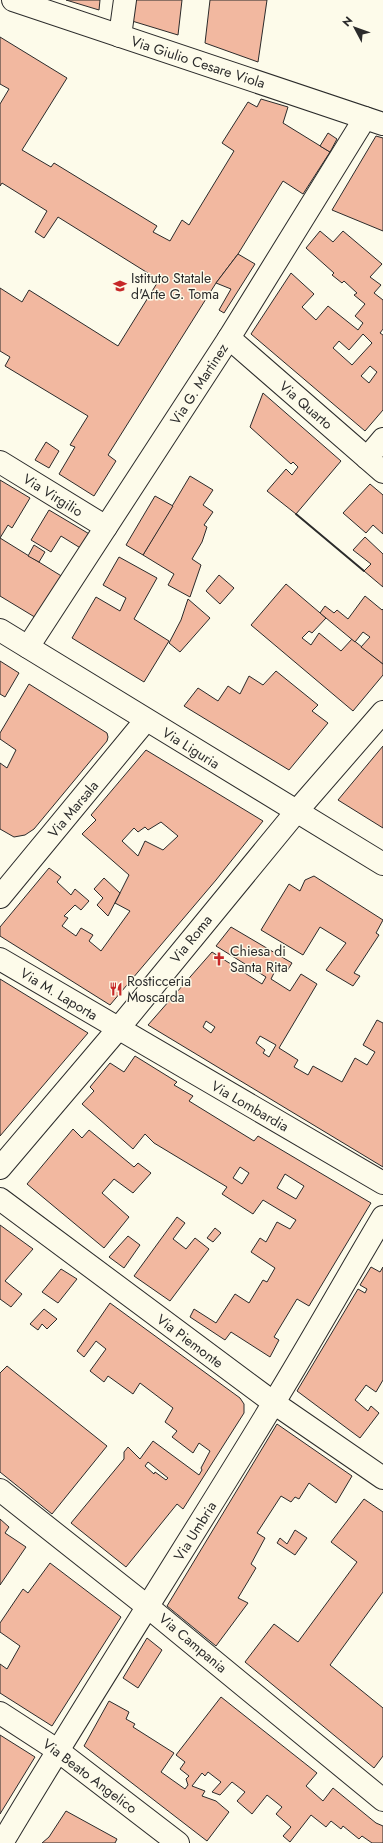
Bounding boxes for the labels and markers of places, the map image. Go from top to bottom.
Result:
place label: Istituto Statale d'Arte G. Toma [131,268,219,304]
school or university icon: Istituto Statale d'Arte G. Toma [112,278,128,294]
place label: Chiesa di Santa Rita [230,941,288,977]
church icon: Chiesa di Santa Rita [211,951,227,967]
place label: Rosticceria Moscarda [127,971,191,1007]
restaurant icon: Rosticceria Moscarda [108,981,124,997]

